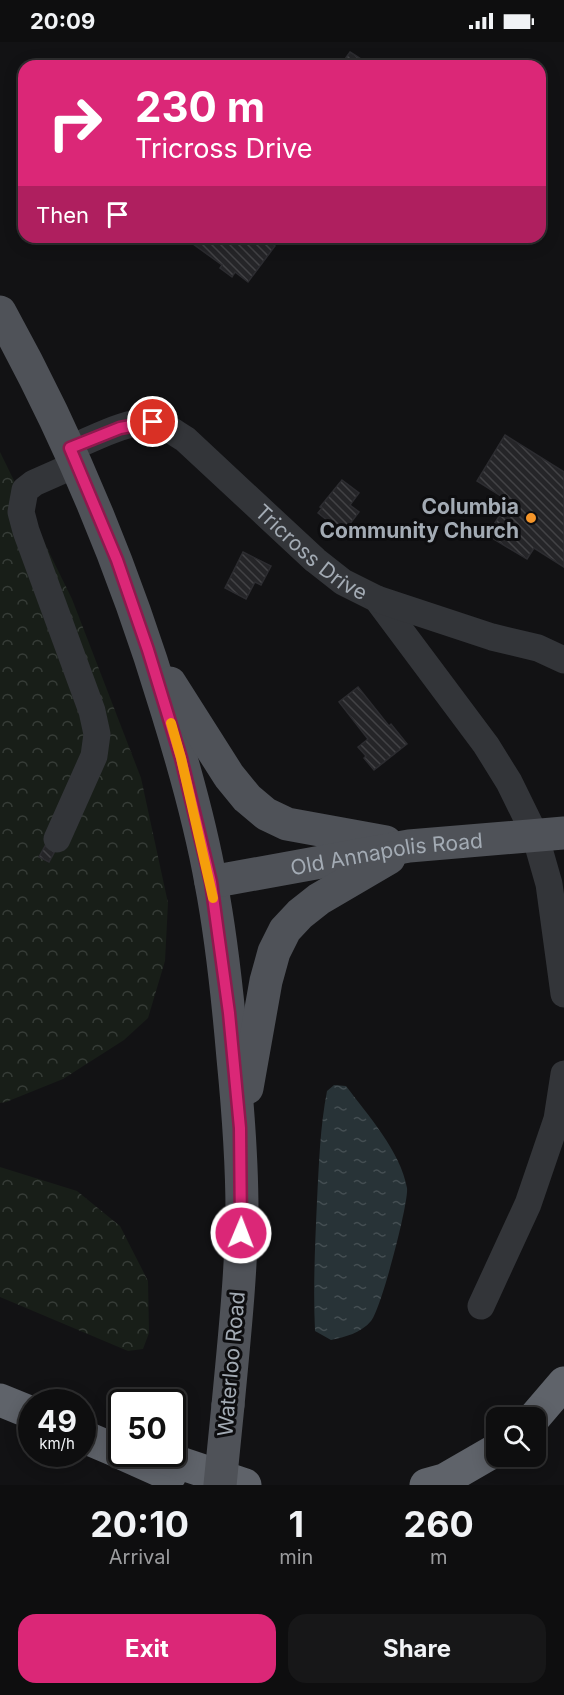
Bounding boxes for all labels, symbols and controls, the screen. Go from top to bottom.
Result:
text: 20:09 [30,8,95,34]
text: 230 m [135,81,265,132]
icon: right [36,84,114,162]
text: Tricross Drive [135,132,312,165]
icon: arrive [101,198,134,231]
text: Then [36,202,89,228]
pin [127,396,178,447]
icon: arrive [136,405,169,438]
place label: Columbia Community Church [320,494,519,543]
street label: Tricross Drive [250,499,372,605]
marker: Columbia Community Church [524,511,538,525]
street label: Old Annapolis Road [288,827,484,880]
position arrow [209,1201,273,1265]
street label: Waterloo Road [212,1290,250,1438]
speed limit sign: 50 [108,1389,186,1467]
text: 49 [37,1403,77,1439]
map controls [486,1407,546,1467]
button: search [486,1407,546,1467]
text: km/h [39,1434,75,1453]
text: 20:10 [90,1502,189,1546]
text: 1 [288,1502,304,1546]
text: 260 [403,1502,474,1546]
text: Arrival [109,1545,170,1569]
text: min [279,1545,313,1569]
text: m [430,1545,447,1569]
button: Exit [18,1614,276,1683]
button: Share [288,1614,546,1683]

